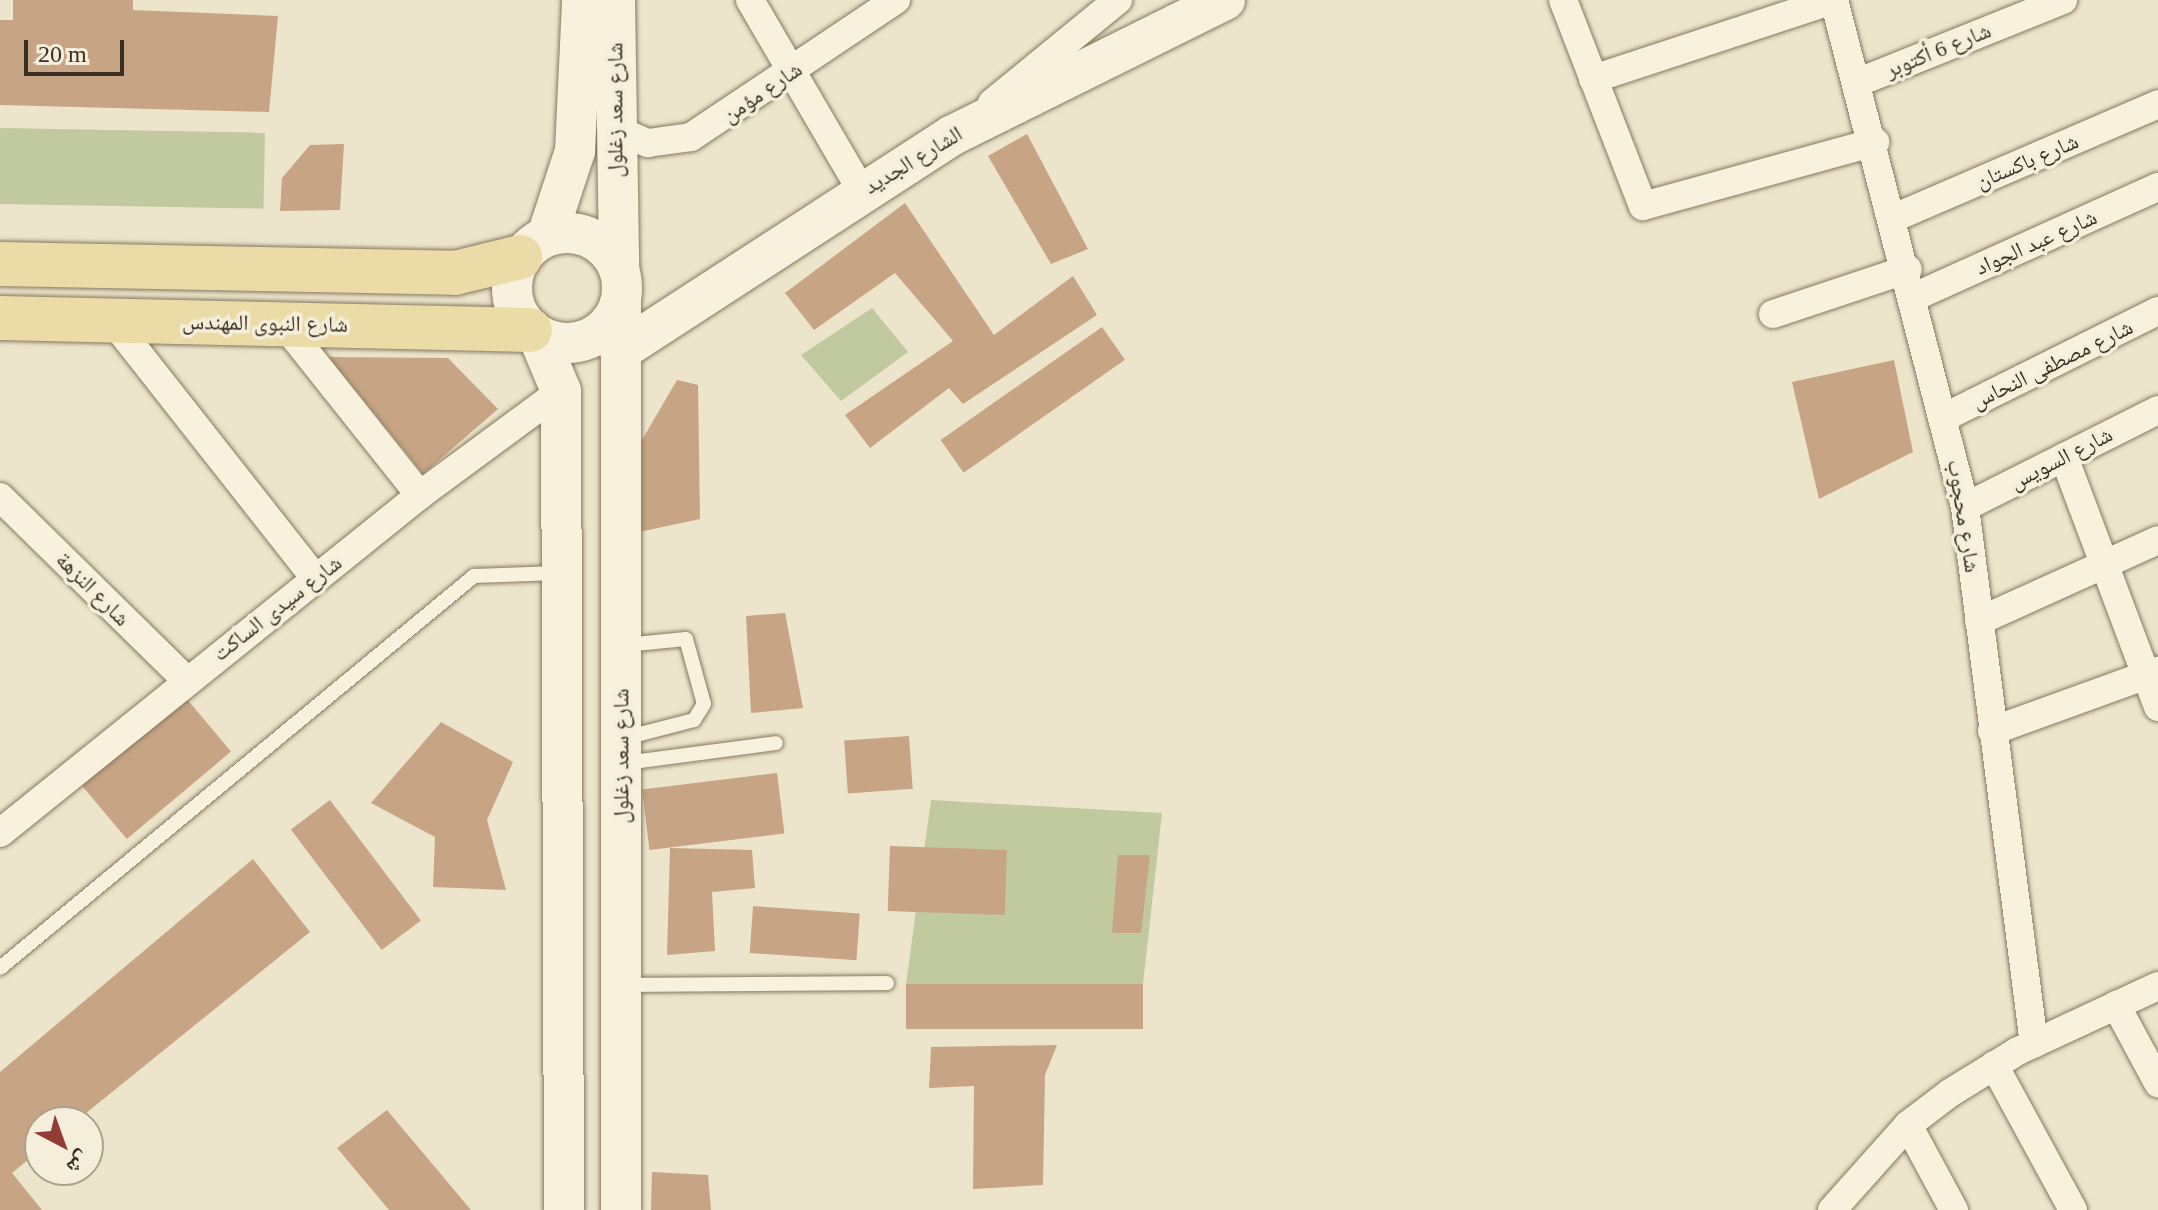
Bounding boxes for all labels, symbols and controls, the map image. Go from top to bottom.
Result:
street label: شارع 6 أكتوبر [1881,17,1995,83]
scale bar [28,24,128,74]
text: 20 m [38,41,87,67]
street label: شارع سعد زغلول [602,42,628,178]
street label: شارع مؤمن [717,56,807,128]
street label: الشارع الجديد [859,120,967,200]
street label: شارع باكستان [1972,128,2082,194]
street label: شارع عبد الجواد [1971,204,2101,280]
street label: شارع النبوى المهندس [182,308,348,338]
street label: شارع مصطفى النحاس [1967,314,2137,414]
street label: شارع السويس [2005,421,2117,495]
street label: شارع محجوب [1942,458,1986,574]
street label: شارع النزهة [51,547,135,631]
street label: شارع سيدى الساكت [207,549,347,667]
street label: شارع سعد زغلول [608,688,634,824]
north arrow [24,1106,104,1186]
text: ش [62,1146,96,1180]

